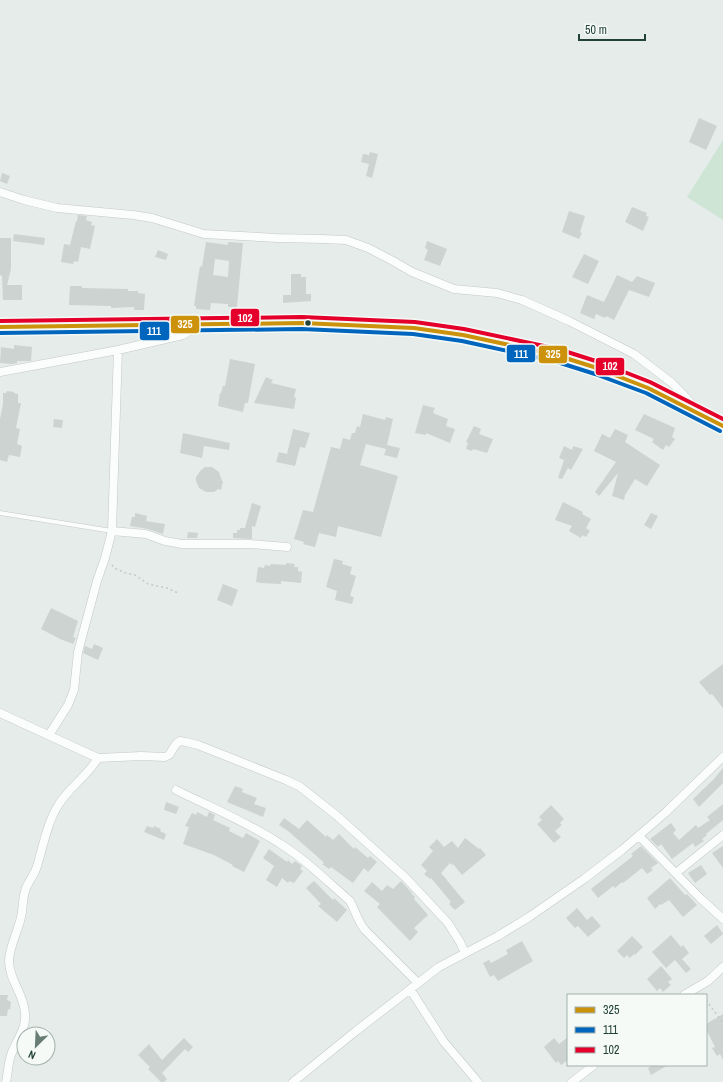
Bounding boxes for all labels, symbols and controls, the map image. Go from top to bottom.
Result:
scale bar [579,16,645,42]
text: 50 m [585,22,607,38]
line badge: 102 [230,308,260,327]
text: 102 [237,311,253,325]
line badge: 325 [170,315,200,334]
text: 325 [177,317,193,331]
unlabelled marker [303,318,313,328]
line badge: 111 [139,321,170,341]
text: 111 [147,324,161,338]
line badge: 111 [506,344,536,363]
line badge: 325 [538,345,568,364]
text: 111 [514,347,528,361]
text: 325 [545,347,561,361]
line badge: 102 [595,357,625,376]
text: 102 [602,359,618,373]
legend [567,994,707,1066]
text: 325 [603,1002,620,1018]
text: 111 [603,1022,619,1038]
north arrow [16,1026,56,1066]
text: 102 [603,1042,619,1058]
text: N [26,1047,38,1063]

